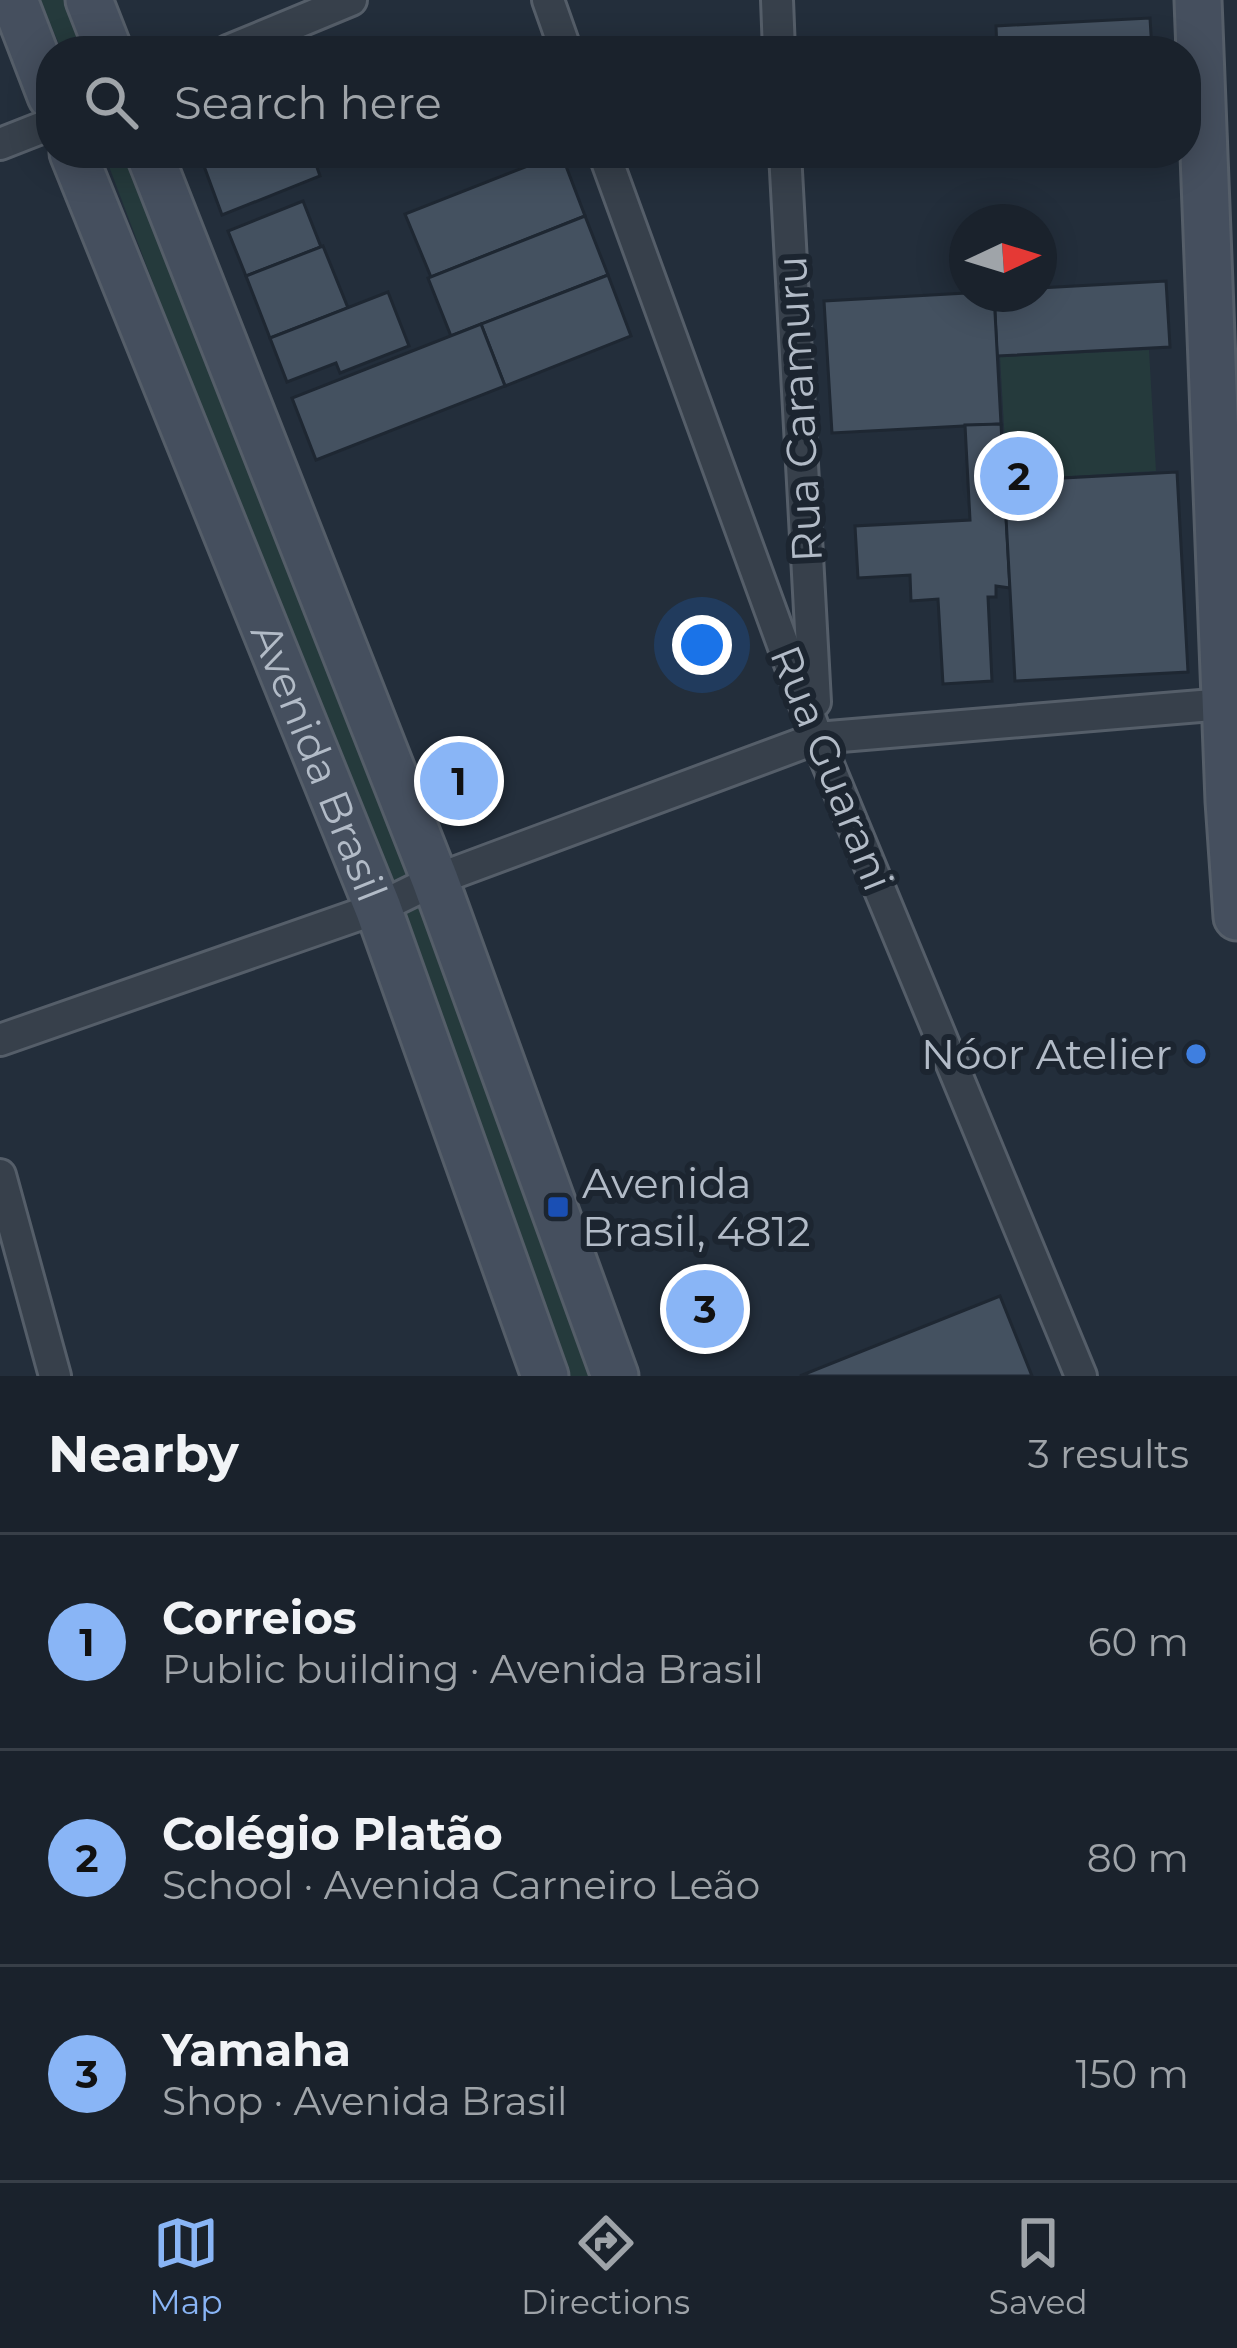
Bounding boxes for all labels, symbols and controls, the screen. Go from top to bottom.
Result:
search box [36,36,1201,168]
icon: search [78,69,144,135]
text: Search here [174,75,442,130]
north arrow [949,204,1057,312]
street label: Rua Caramuru [765,255,833,563]
pin: 2 [980,431,1058,521]
your location [672,615,732,675]
street label: Avenida Brasil [240,616,398,909]
street label: Rua Guarani [759,638,905,898]
pin: 1 [420,736,498,826]
place label: Nóor Atelier [921,1028,1172,1080]
marker: Nóor Atelier [1183,1041,1209,1067]
place label: Avenida Brasil, 4812 [582,1157,811,1257]
marker: Avenida Brasil, 4812 [545,1194,571,1220]
pin: 3 [666,1264,744,1354]
text: Nearby [48,1423,239,1485]
text: 3 results [1028,1430,1189,1478]
text: Correios [162,1590,357,1645]
text: 1 [79,1618,95,1666]
text: 60 m [1088,1618,1189,1666]
text: Public building · Avenida Brasil [162,1645,764,1693]
text: Colégio Platão [162,1806,503,1861]
text: 2 [75,1834,99,1882]
text: 80 m [1087,1834,1189,1882]
text: School · Avenida Carneiro Leão [162,1861,760,1909]
text: Yamaha [162,2022,351,2077]
text: 3 [75,2050,99,2098]
text: 150 m [1075,2050,1189,2098]
text: Shop · Avenida Brasil [162,2077,568,2125]
tab: Map [149,2210,223,2322]
tab: Directions [521,2210,690,2322]
tab: Saved [989,2210,1088,2322]

